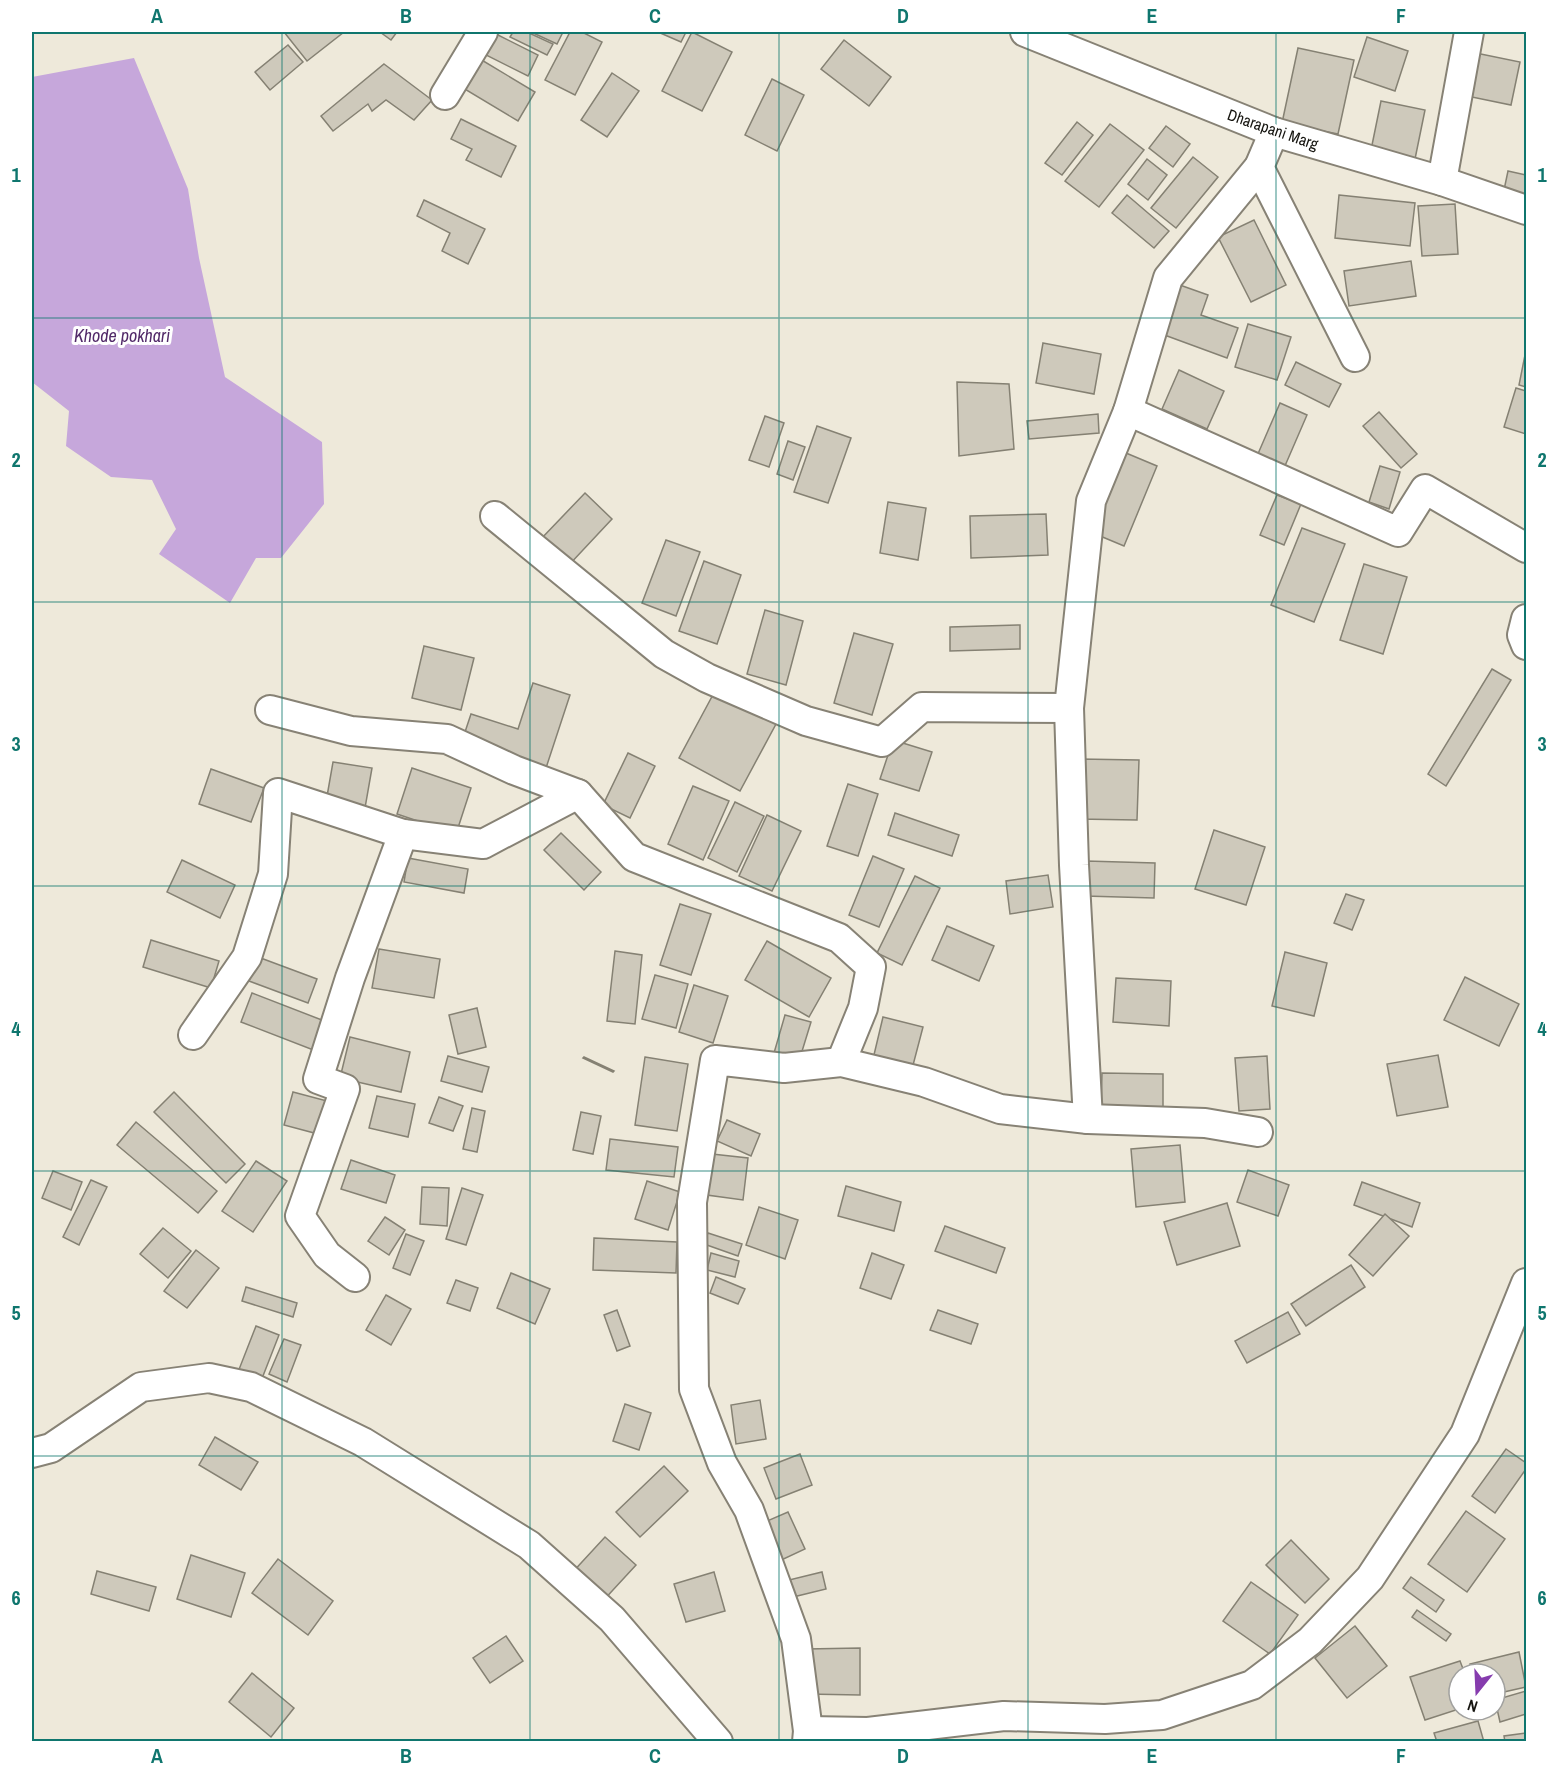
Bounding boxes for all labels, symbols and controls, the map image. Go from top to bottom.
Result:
text: A [151,2,163,29]
text: B [400,2,412,29]
text: C [649,2,661,29]
text: D [897,2,909,29]
text: E [1147,2,1158,29]
text: F [1396,2,1406,29]
street label: Dharapani Marg [1225,103,1322,155]
text: 1 [11,161,21,188]
text: 1 [1537,161,1547,188]
water label: Khode pokhari [74,323,170,348]
text: 2 [11,446,21,473]
text: 2 [1537,446,1547,473]
text: 3 [11,730,21,757]
text: 3 [1537,730,1547,757]
text: 4 [11,1015,21,1042]
text: 4 [1537,1015,1547,1042]
text: 5 [11,1299,21,1326]
text: 5 [1537,1299,1547,1326]
text: 6 [11,1584,21,1611]
text: 6 [1537,1584,1547,1611]
north arrow [1447,1662,1507,1722]
text: N [1464,1694,1480,1718]
text: A [151,1742,163,1769]
text: B [400,1742,412,1769]
text: C [649,1742,661,1769]
text: D [897,1742,909,1769]
text: E [1147,1742,1158,1769]
text: F [1396,1742,1406,1769]

